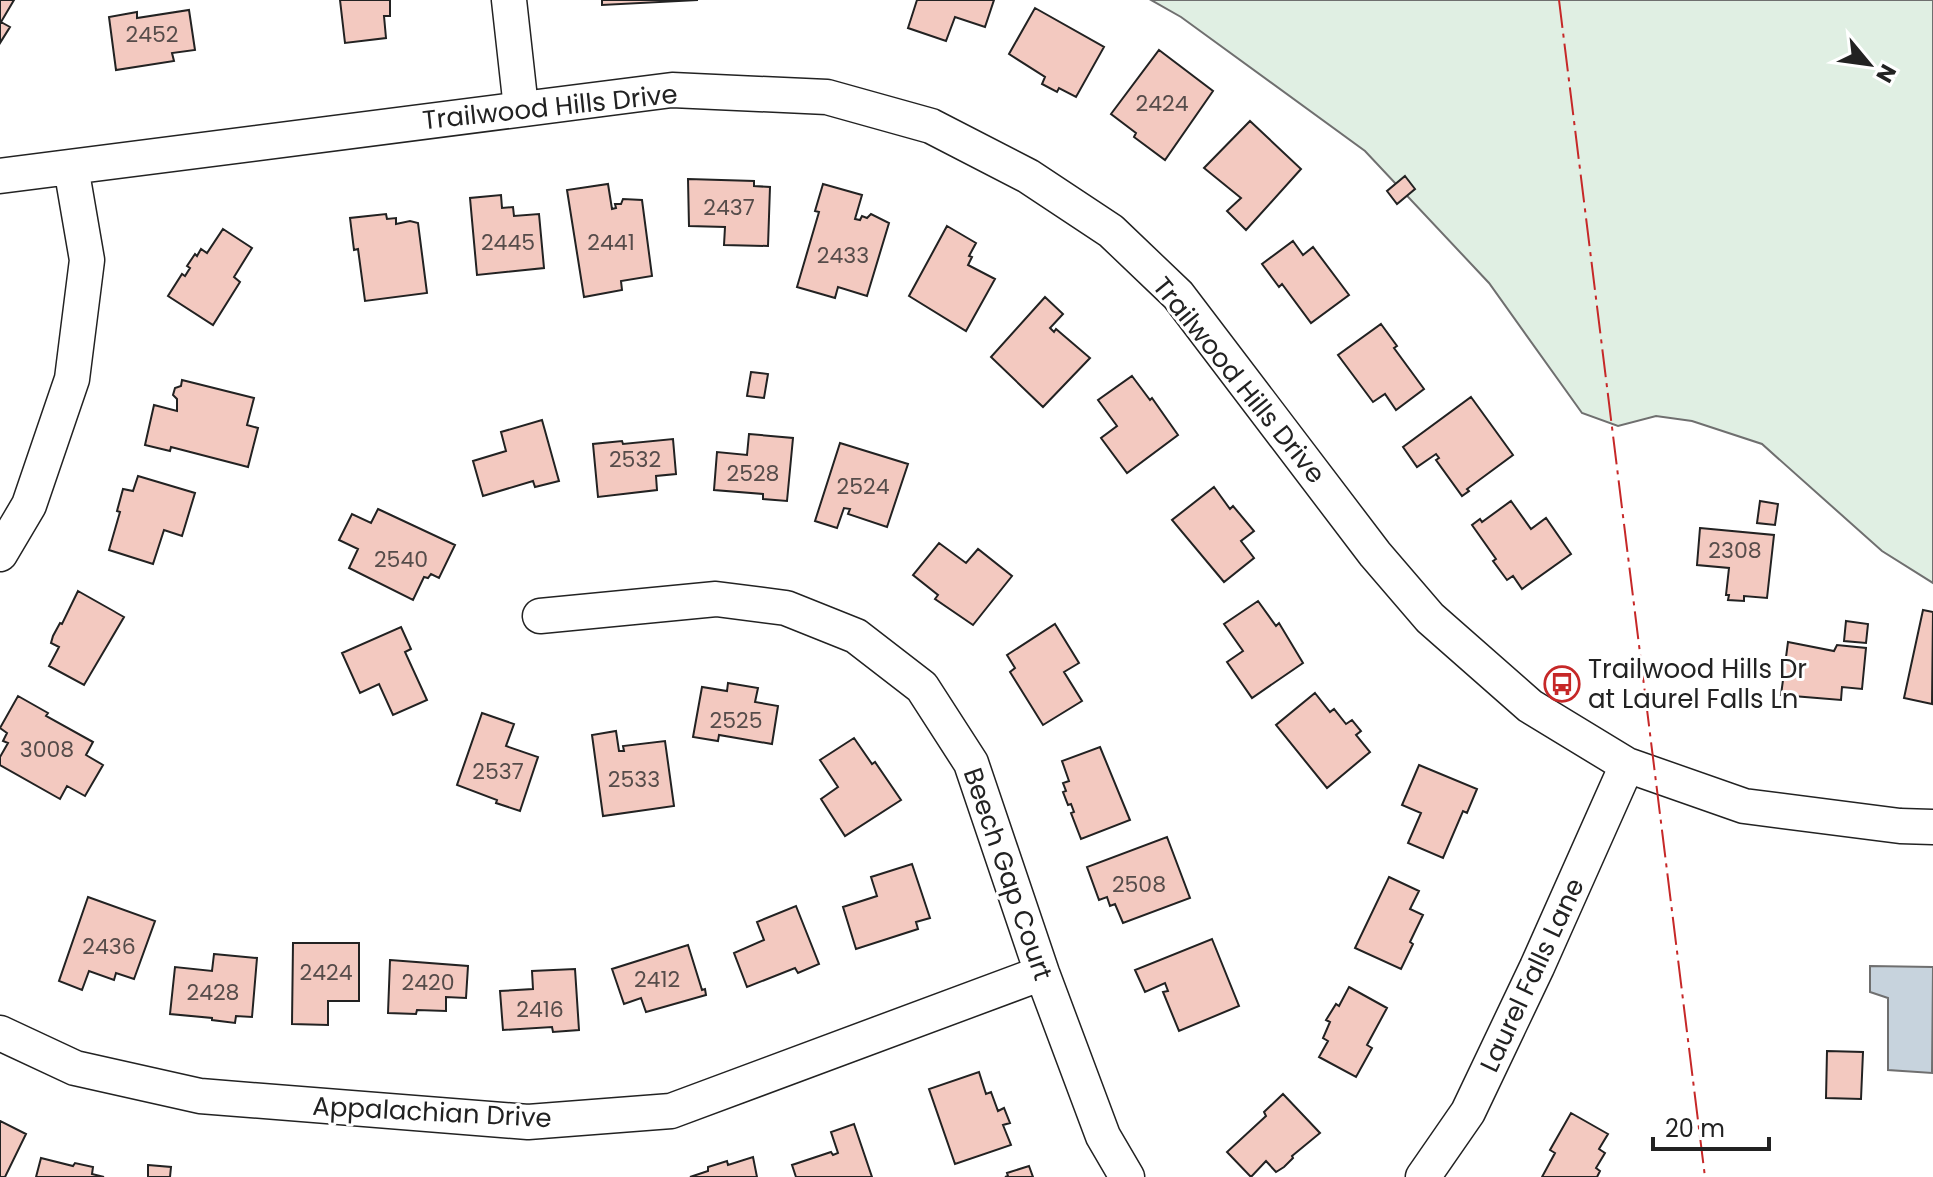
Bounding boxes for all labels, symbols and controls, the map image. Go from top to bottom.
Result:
house number: 2452 [126,19,178,50]
north arrow [1829,24,1909,104]
text: N [1868,59,1904,88]
street label: Trailwood Hills Drive [421,76,679,138]
house number: 2424 [1136,88,1189,119]
house number: 2437 [703,192,755,223]
house number: 2445 [481,227,535,258]
house number: 2441 [587,227,635,258]
house number: 2433 [817,240,869,271]
street label: Trailwood Hills Drive [1144,269,1334,491]
house number: 2532 [609,444,661,475]
house number: 2528 [727,458,780,489]
house number: 2524 [837,471,890,502]
house number: 2308 [1708,535,1762,566]
house number: 2540 [374,544,428,575]
place label: Trailwood Hills Dr at Laurel Falls Ln [1588,651,1807,717]
bus stop icon: Trailwood Hills Dr at Laurel Falls Ln [1543,665,1581,703]
house number: 2525 [710,705,762,736]
house number: 3008 [20,734,74,765]
house number: 2537 [472,756,524,787]
street label: Beech Gap Court [955,763,1061,985]
house number: 2533 [608,764,660,795]
house number: 2508 [1112,869,1166,900]
street label: Laurel Falls Lane [1471,872,1593,1078]
house number: 2436 [82,931,136,962]
house number: 2424 [300,957,353,988]
house number: 2412 [634,964,680,995]
house number: 2420 [402,967,454,998]
house number: 2428 [186,977,240,1008]
house number: 2416 [516,994,564,1025]
street label: Appalachian Drive [312,1088,552,1136]
scale bar [1653,1101,1769,1151]
text: 20 m [1665,1112,1725,1145]

